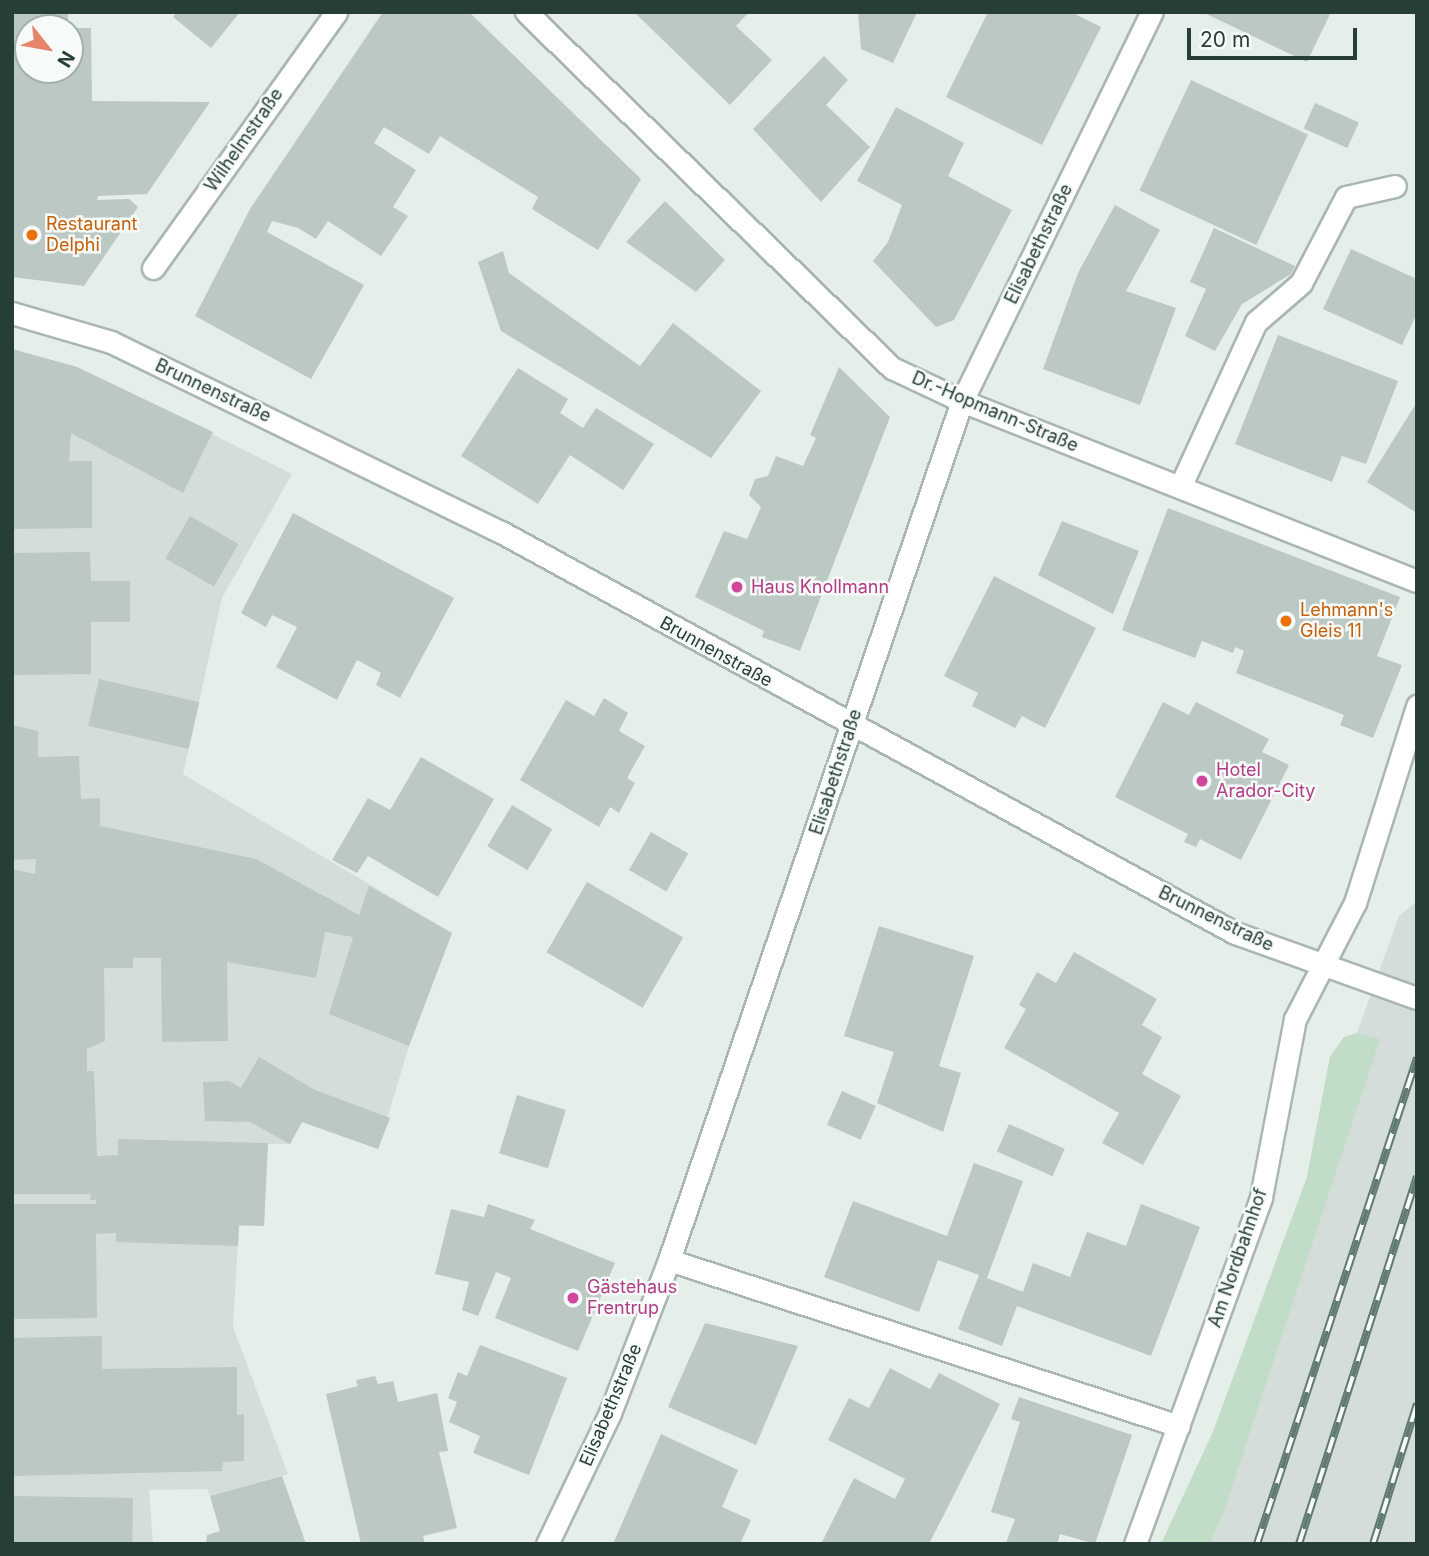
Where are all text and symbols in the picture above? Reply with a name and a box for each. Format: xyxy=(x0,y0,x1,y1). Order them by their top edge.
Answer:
north arrow xyxy=(14,14,84,84)
scale bar xyxy=(1191,14,1361,58)
text: 20 m xyxy=(1200,27,1250,52)
text: N xyxy=(52,47,79,71)
street label: Wilhelmstraße xyxy=(200,84,288,196)
street label: Elisabethstraße xyxy=(1001,180,1077,308)
place label: Restaurant Delphi xyxy=(46,214,137,256)
marker: Restaurant Delphi xyxy=(24,227,40,243)
street label: Brunnenstraße xyxy=(152,355,274,427)
street label: Dr.-Hopmann-Straße xyxy=(909,367,1081,457)
place label: Haus Knollmann xyxy=(751,576,889,598)
marker: Haus Knollmann xyxy=(729,579,745,595)
place label: Lehmann's Gleis 11 xyxy=(1300,600,1393,642)
street label: Brunnenstraße xyxy=(656,612,776,692)
marker: Lehmann's Gleis 11 xyxy=(1278,613,1294,629)
street label: Elisabethstraße xyxy=(805,706,867,838)
place label: Hotel Arador-City xyxy=(1216,760,1315,802)
marker: Hotel Arador-City xyxy=(1194,773,1210,789)
street label: Brunnenstraße xyxy=(1155,882,1277,956)
street label: Am Nordbahnhof xyxy=(1204,1186,1272,1330)
place label: Gästehaus Frentrup xyxy=(587,1277,677,1320)
marker: Gästehaus Frentrup xyxy=(565,1290,581,1306)
street label: Elisabethstraße xyxy=(575,1340,647,1470)

